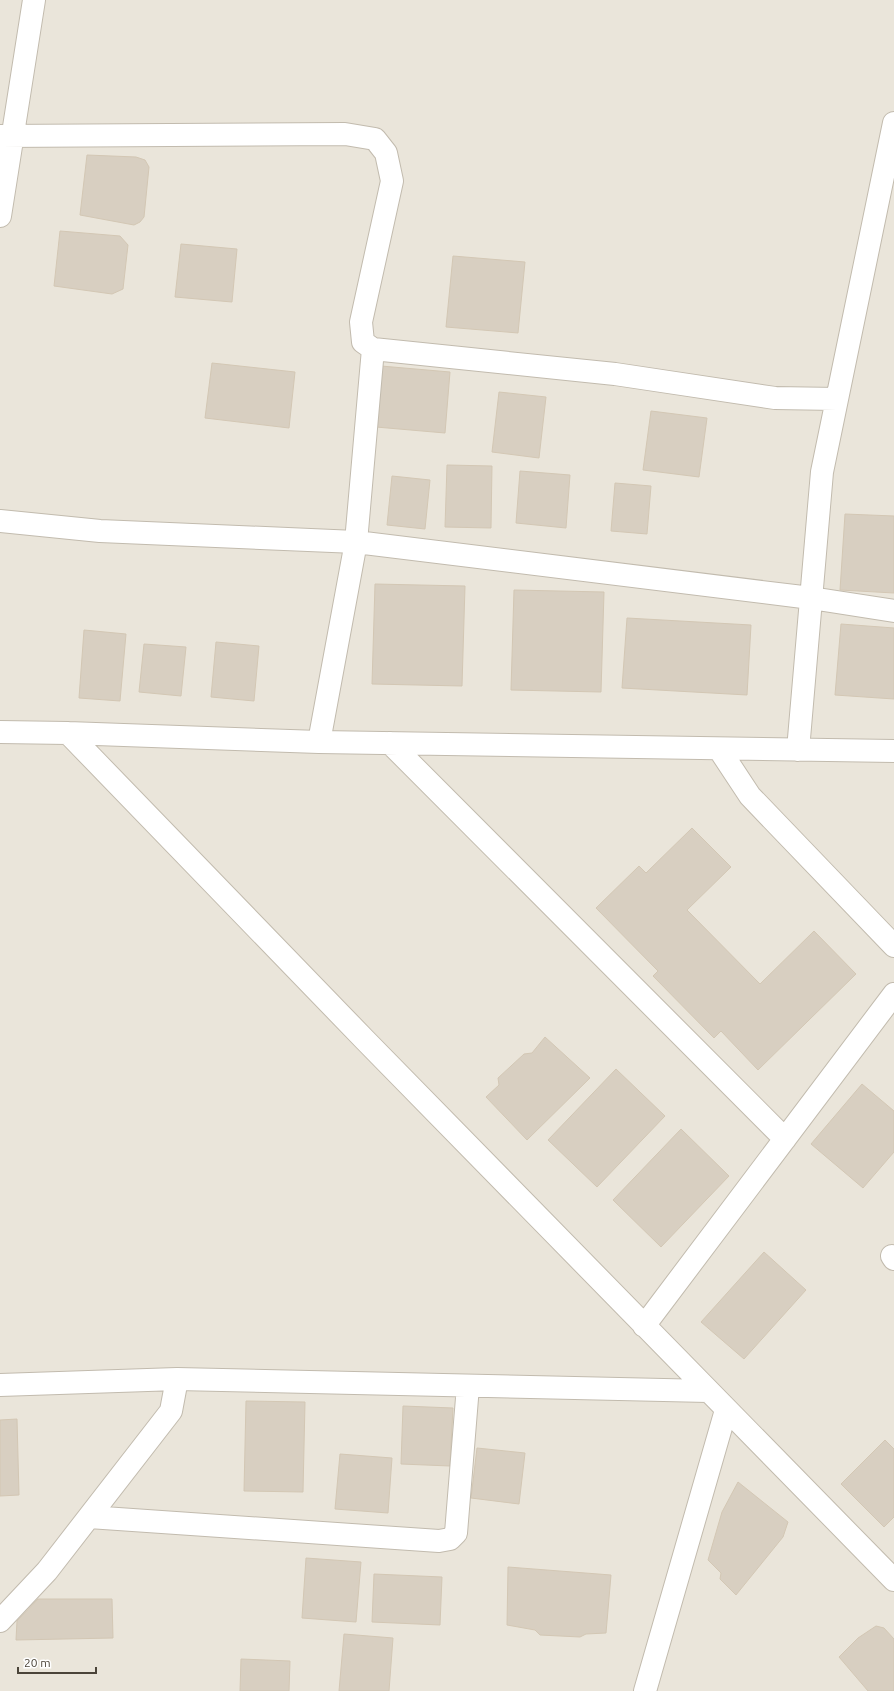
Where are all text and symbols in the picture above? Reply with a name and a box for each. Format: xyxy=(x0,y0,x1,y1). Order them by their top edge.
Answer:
scale bar xyxy=(18,1649,96,1675)
text: 20 m xyxy=(24,1656,51,1669)

